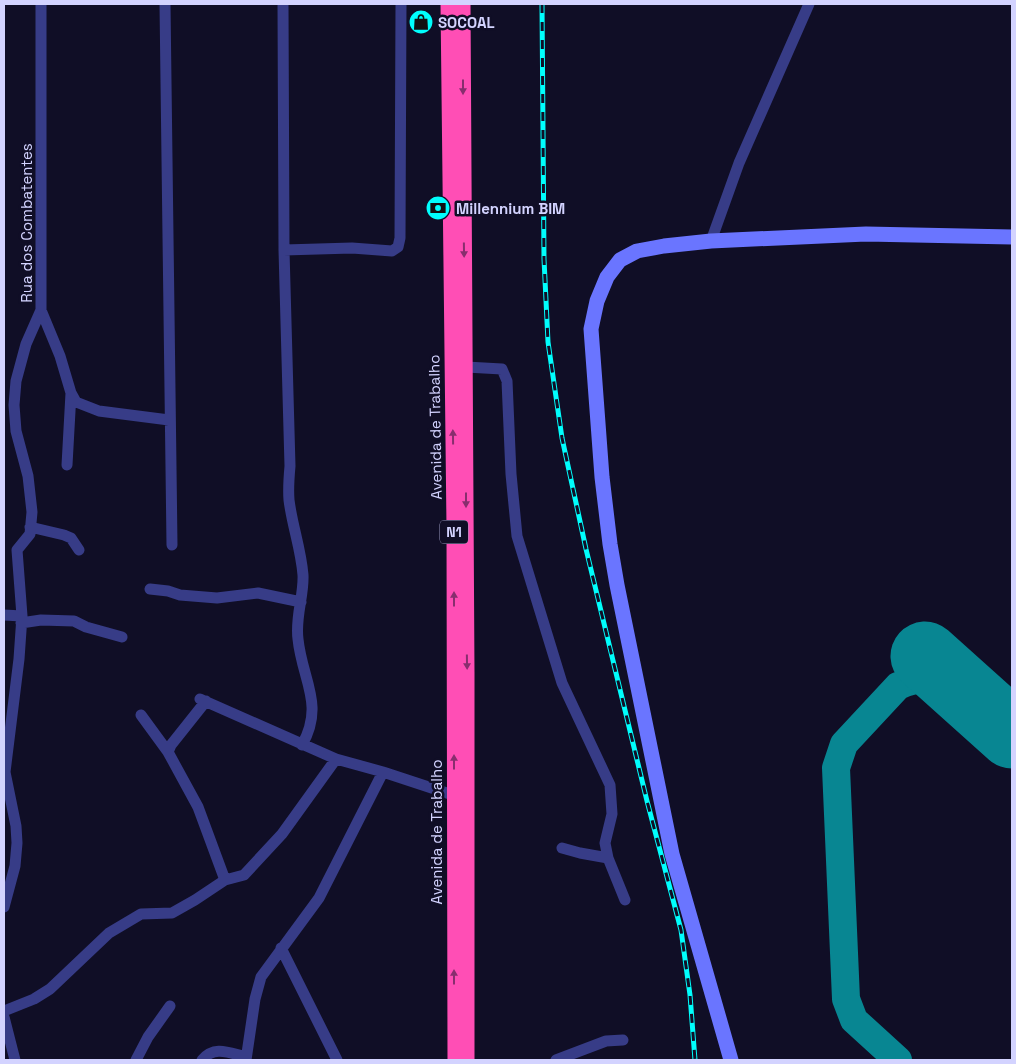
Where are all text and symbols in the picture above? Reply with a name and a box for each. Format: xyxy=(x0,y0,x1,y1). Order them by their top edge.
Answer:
shop icon: SOCOAL xyxy=(408,9,434,35)
place label: SOCOAL xyxy=(438,13,495,32)
one-way arrow xyxy=(459,80,467,96)
street label: Rua dos Combatentes xyxy=(17,143,36,303)
bank icon: Millennium BIM xyxy=(425,195,451,221)
place label: Millennium BIM xyxy=(456,199,565,218)
one-way arrow xyxy=(460,242,468,258)
street label: Avenida de Trabalho xyxy=(424,354,446,500)
one-way arrow xyxy=(449,428,457,444)
one-way arrow xyxy=(462,492,470,508)
road number: N1 xyxy=(440,520,468,544)
one-way arrow xyxy=(450,591,458,607)
one-way arrow xyxy=(463,655,471,671)
one-way arrow xyxy=(450,753,458,769)
street label: Avenida de Trabalho xyxy=(427,760,446,905)
one-way arrow xyxy=(450,968,458,984)

